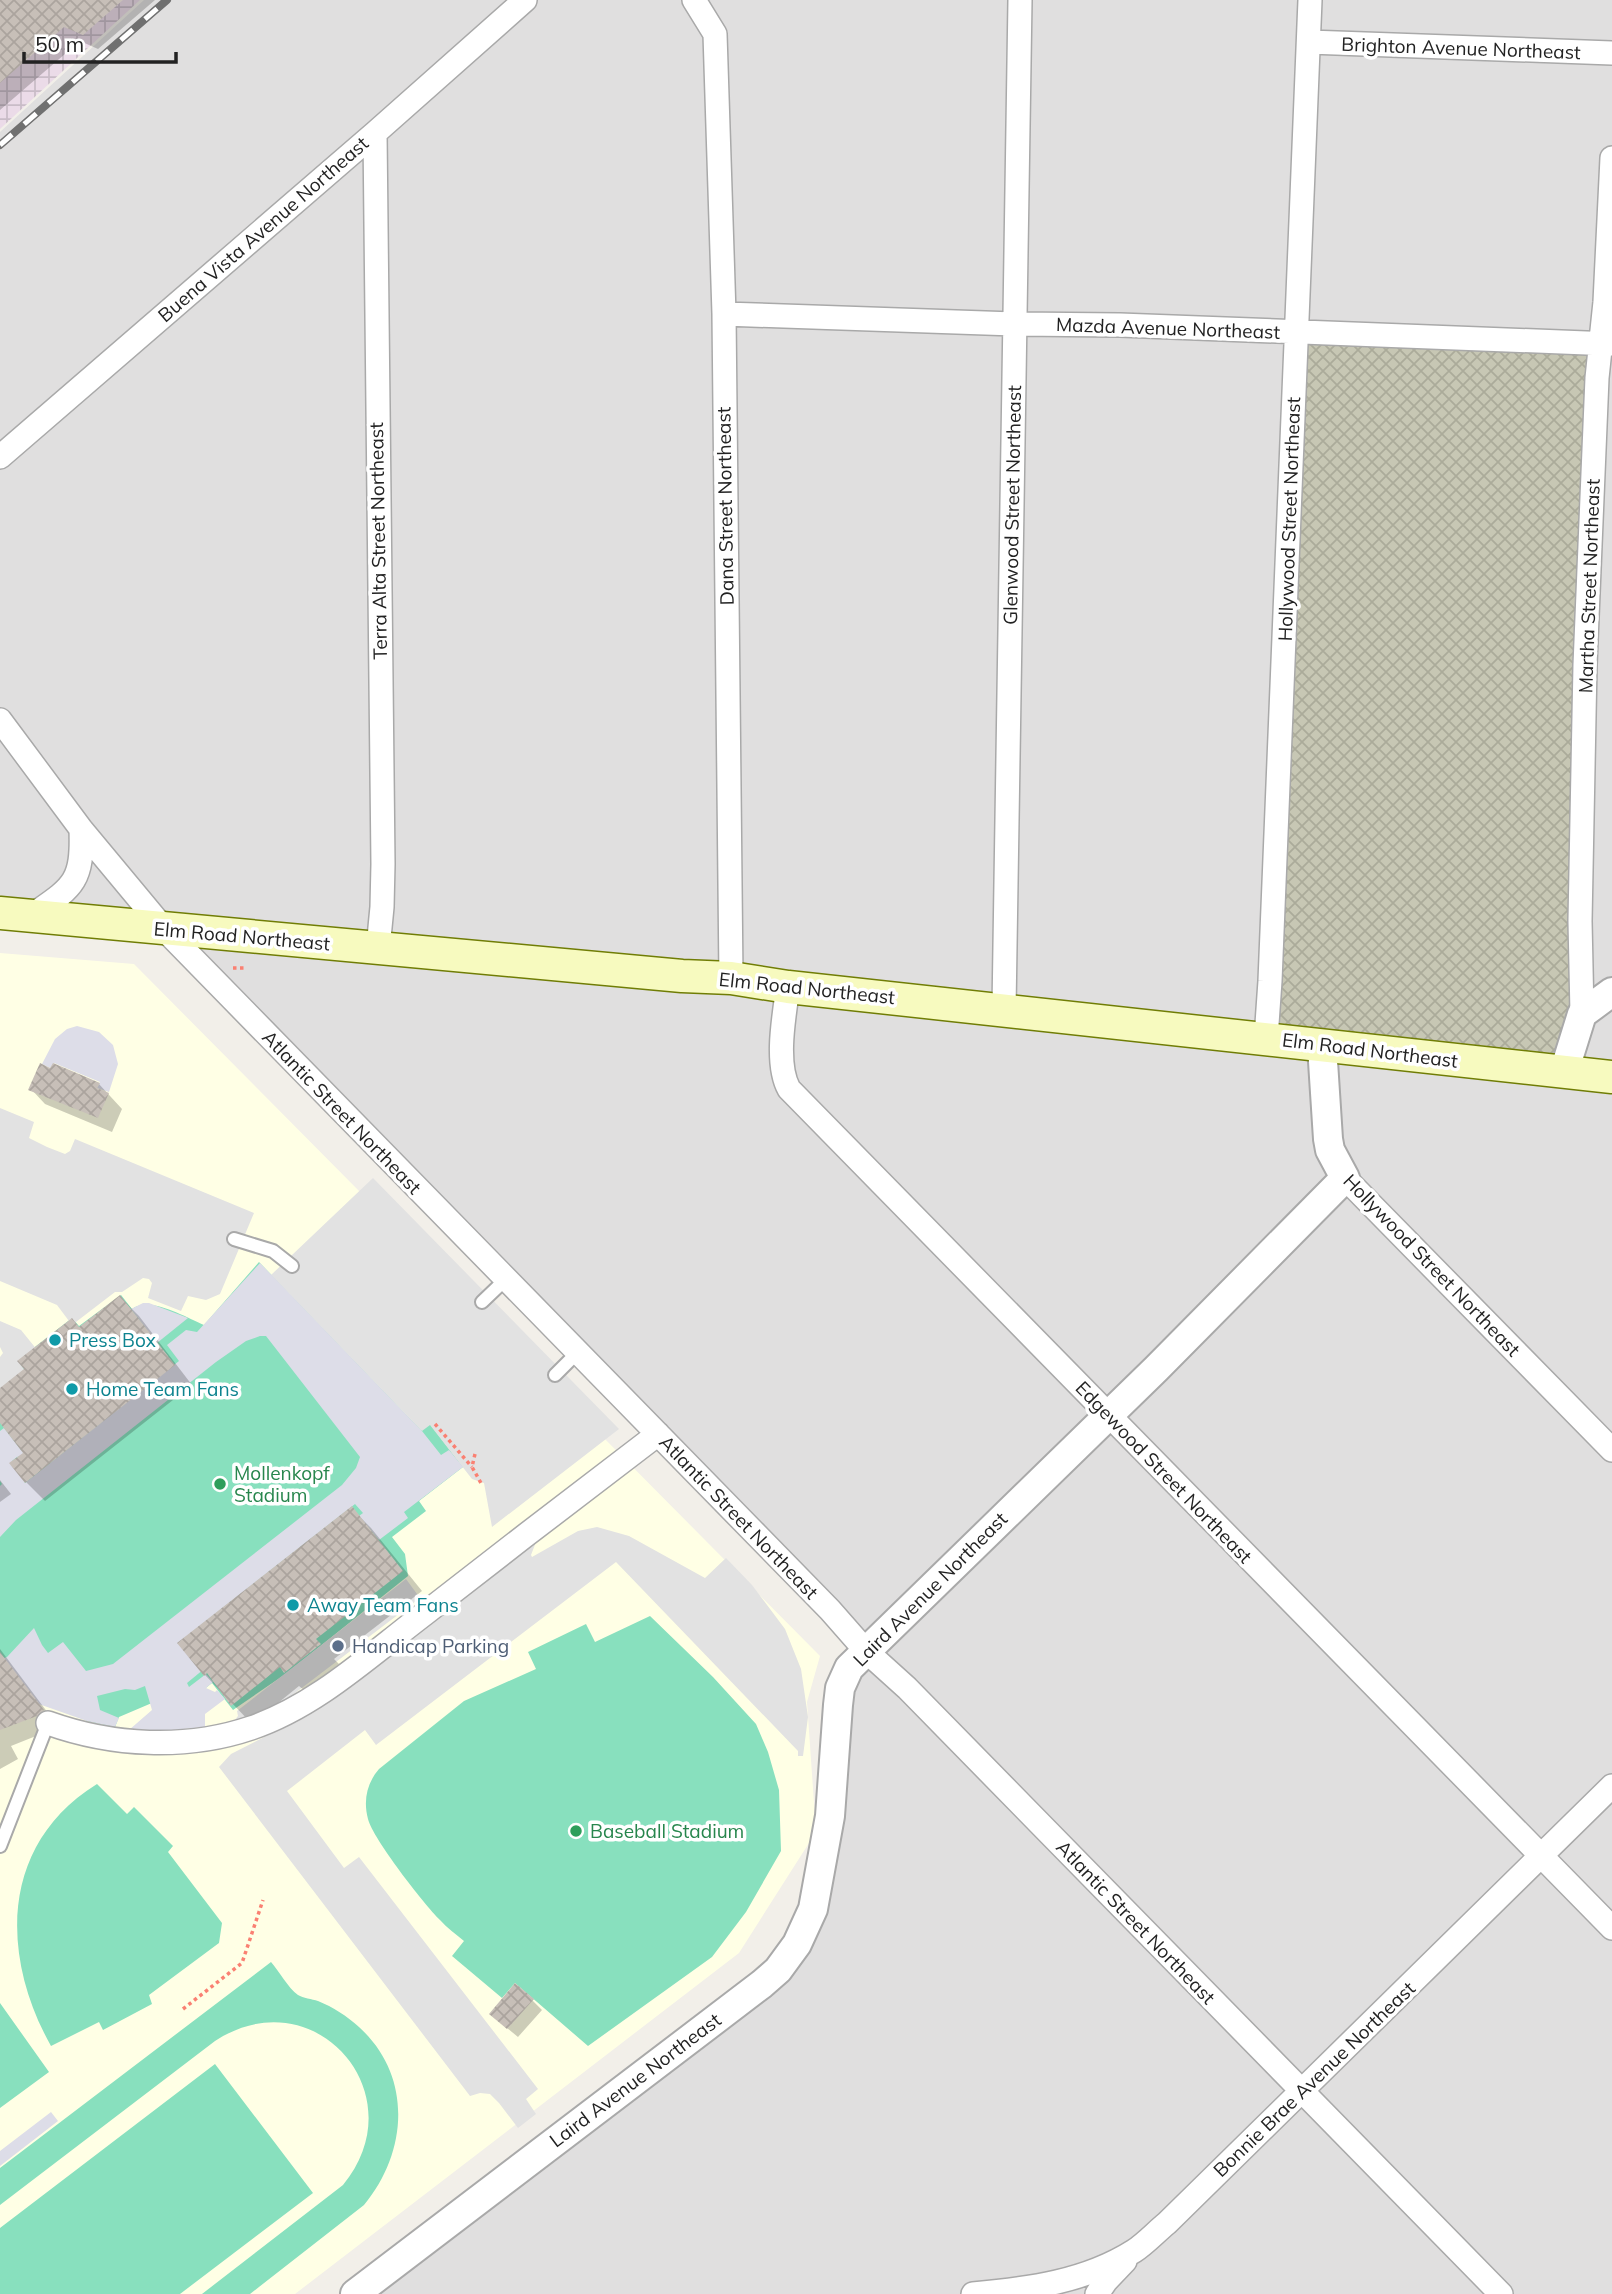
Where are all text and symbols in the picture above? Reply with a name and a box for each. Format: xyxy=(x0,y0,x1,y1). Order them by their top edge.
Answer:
scale bar xyxy=(24,21,177,65)
text: 50 m xyxy=(35,31,84,57)
street label: Brighton Avenue Northeast xyxy=(1341,32,1581,64)
street label: Buena Vista Avenue Northeast xyxy=(153,131,373,327)
street label: Mazda Avenue Northeast xyxy=(1056,312,1281,344)
street label: Glenwood Street Northeast xyxy=(998,385,1026,625)
street label: Hollywood Street Northeast xyxy=(1273,396,1305,642)
street label: Dana Street Northeast xyxy=(711,406,739,605)
street label: Terra Alta Street Northeast xyxy=(364,422,392,660)
street label: Martha Street Northeast xyxy=(1573,478,1605,694)
street label: Elm Road Northeast xyxy=(153,916,331,956)
street label: Elm Road Northeast xyxy=(718,967,897,1009)
street label: Atlantic Street Northeast xyxy=(258,1025,427,1199)
street label: Elm Road Northeast xyxy=(1281,1027,1460,1073)
street label: Hollywood Street Northeast xyxy=(1338,1169,1526,1362)
place label: Press Box xyxy=(69,1328,156,1352)
marker: Press Box xyxy=(47,1332,63,1348)
street label: Edgewood Street Northeast xyxy=(1071,1376,1258,1568)
place label: Home Team Fans xyxy=(86,1377,239,1401)
marker: Home Team Fans xyxy=(64,1381,80,1397)
street label: Atlantic Street Northeast xyxy=(655,1430,824,1604)
place label: Mollenkopf Stadium xyxy=(234,1461,330,1507)
marker: Mollenkopf Stadium xyxy=(212,1476,228,1492)
street label: Laird Avenue Northeast xyxy=(848,1507,1012,1671)
place label: Away Team Fans xyxy=(307,1593,459,1617)
marker: Away Team Fans xyxy=(285,1597,301,1613)
place label: Handicap Parking xyxy=(352,1634,509,1658)
marker: Handicap Parking xyxy=(330,1638,346,1654)
place label: Baseball Stadium xyxy=(590,1819,744,1843)
marker: Baseball Stadium xyxy=(568,1823,584,1839)
street label: Atlantic Street Northeast xyxy=(1052,1835,1221,2009)
street label: Bonnie Brae Avenue Northeast xyxy=(1208,1976,1420,2182)
street label: Laird Avenue Northeast xyxy=(545,2007,726,2152)

